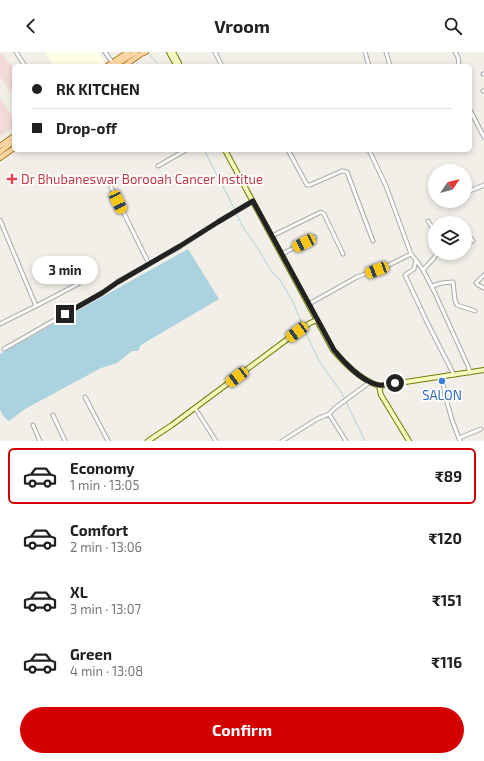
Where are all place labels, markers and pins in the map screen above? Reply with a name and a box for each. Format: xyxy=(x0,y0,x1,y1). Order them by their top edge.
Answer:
place label: Dr Bhubaneswar Borooah Cancer Institue xyxy=(21,171,263,187)
marker: Dr Bhubaneswar Borooah Cancer Institue xyxy=(6,173,18,185)
marker: SALON xyxy=(437,376,447,386)
place label: SALON xyxy=(422,387,462,403)

